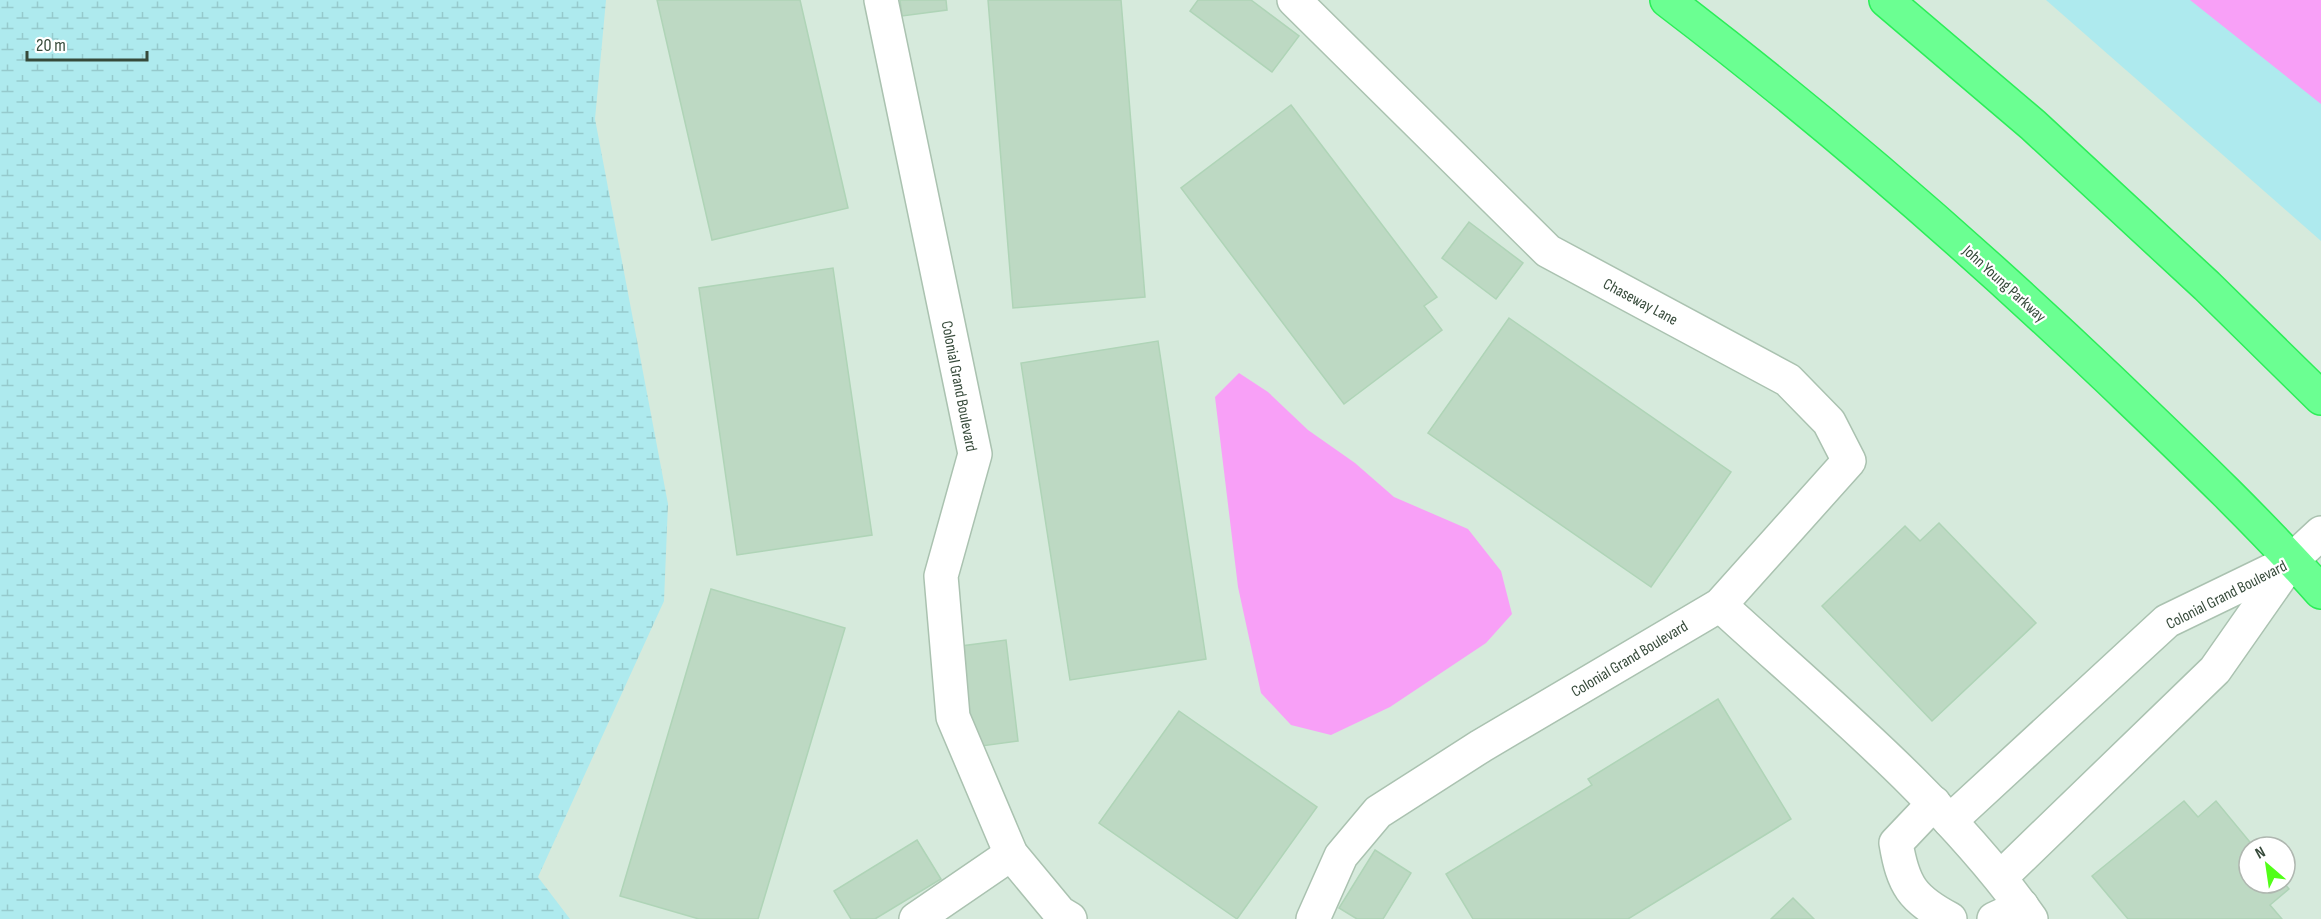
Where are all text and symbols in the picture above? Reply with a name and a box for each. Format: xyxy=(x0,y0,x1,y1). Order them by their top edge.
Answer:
scale bar xyxy=(27,24,147,62)
text: 20 m xyxy=(36,35,66,56)
street label: John Young Parkway xyxy=(1958,241,2050,326)
street label: Chaseway Lane xyxy=(1600,275,1681,330)
street label: Colonial Grand Boulevard xyxy=(937,319,981,453)
street label: Colonial Grand Boulevard xyxy=(2163,557,2290,634)
street label: Colonial Grand Boulevard xyxy=(1568,617,1692,702)
north arrow xyxy=(2237,835,2297,895)
text: N xyxy=(2252,843,2269,864)

